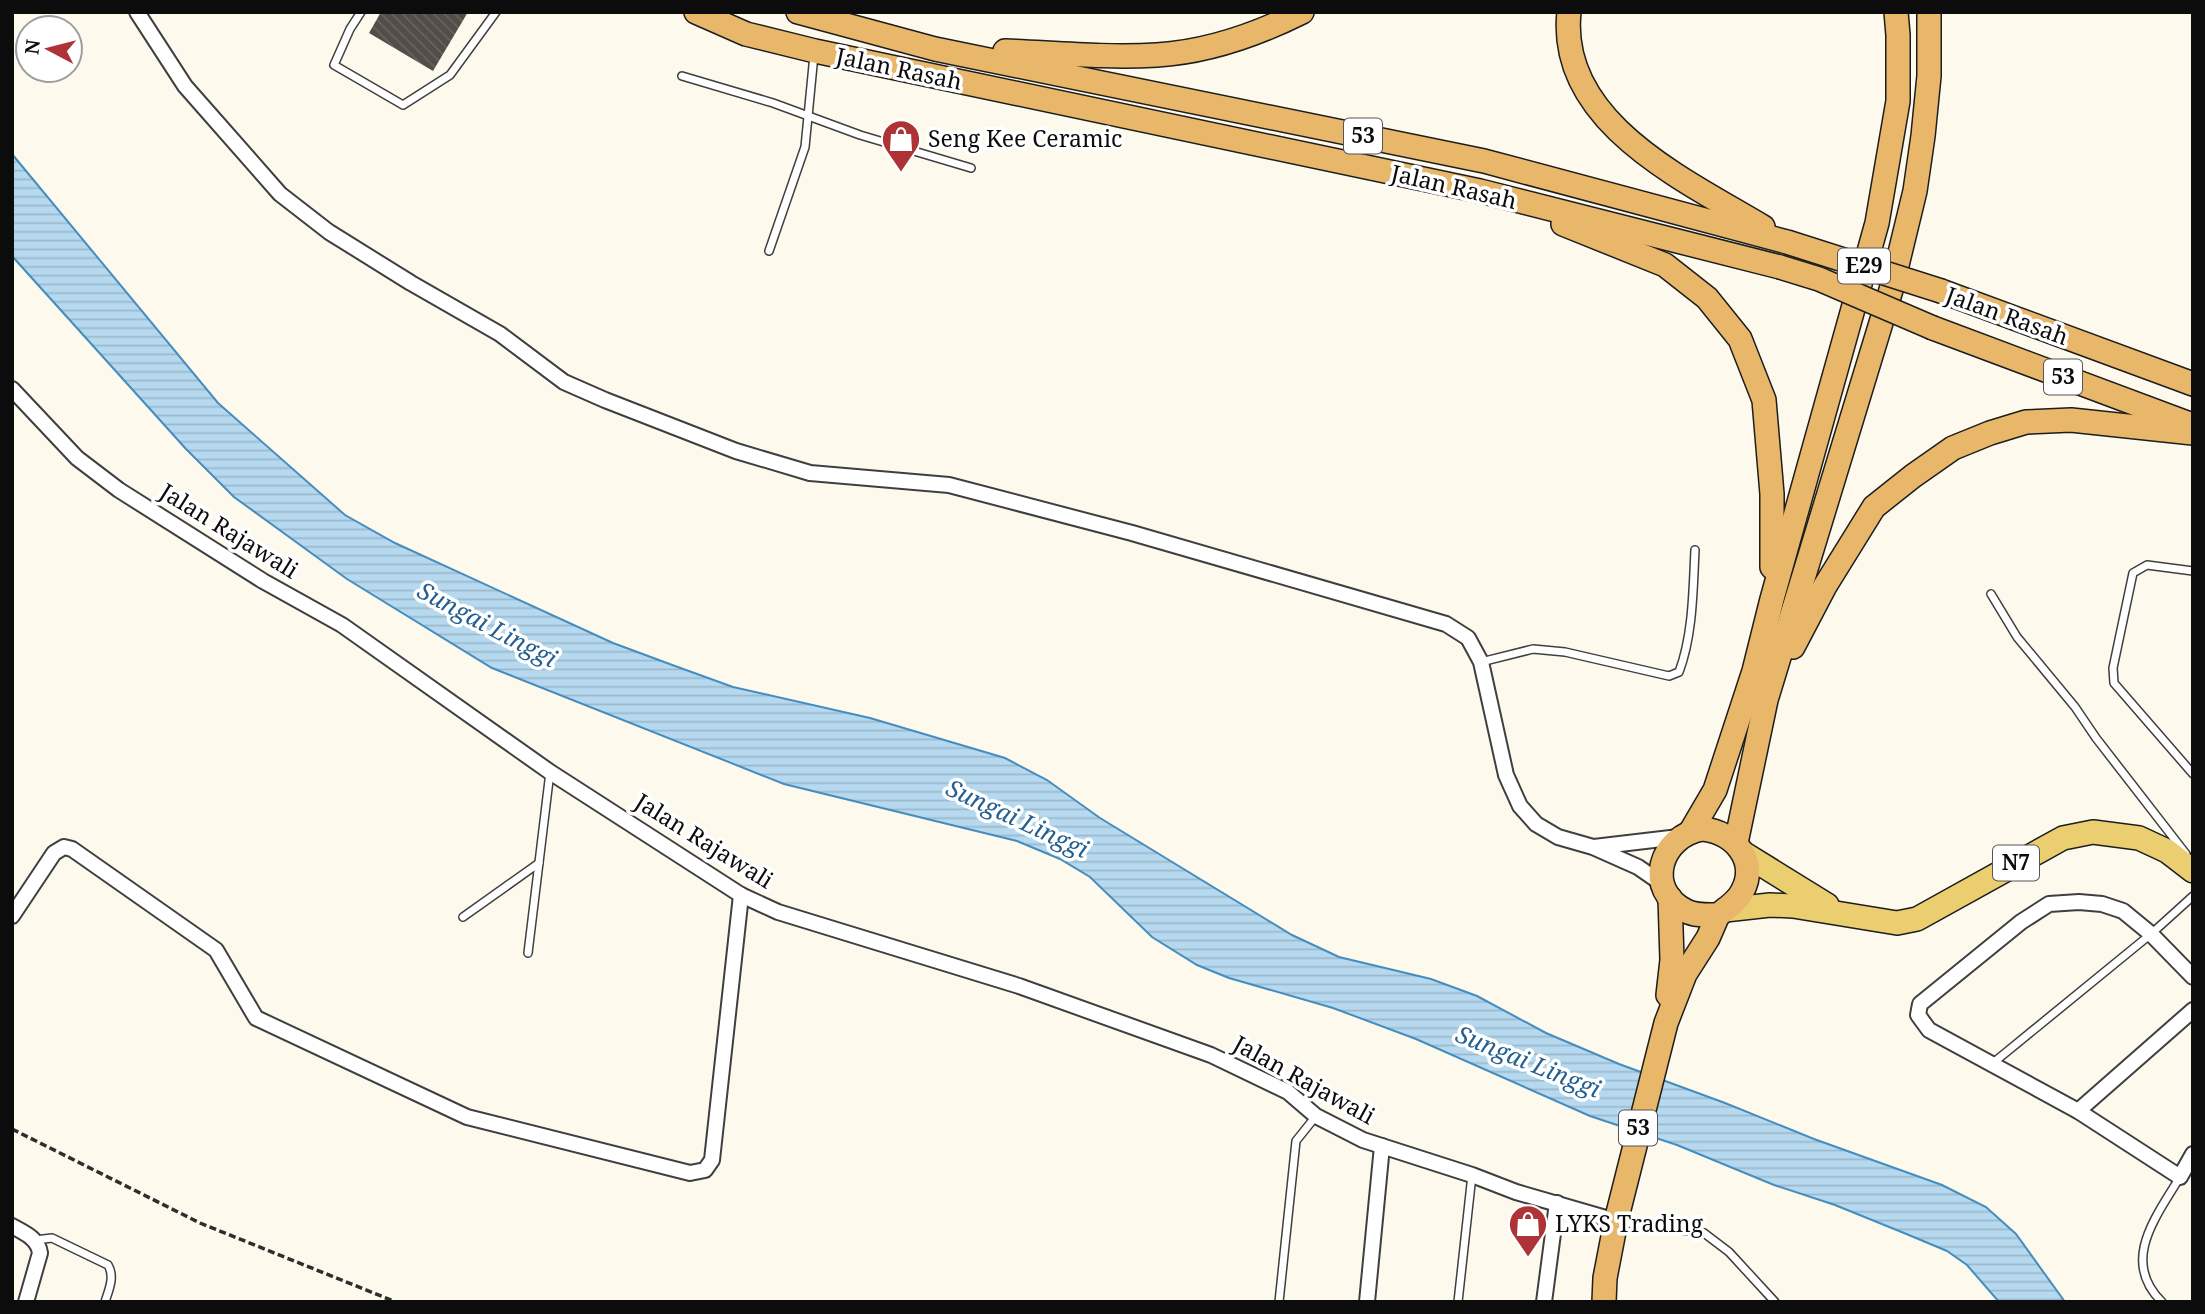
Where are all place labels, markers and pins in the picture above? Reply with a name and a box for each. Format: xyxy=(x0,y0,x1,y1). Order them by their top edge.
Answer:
shop icon: Seng Kee Ceramic xyxy=(880,118,922,173)
place label: Seng Kee Ceramic xyxy=(928,122,1122,154)
shop icon: LYKS Trading xyxy=(1507,1203,1549,1258)
place label: LYKS Trading xyxy=(1555,1207,1704,1239)

